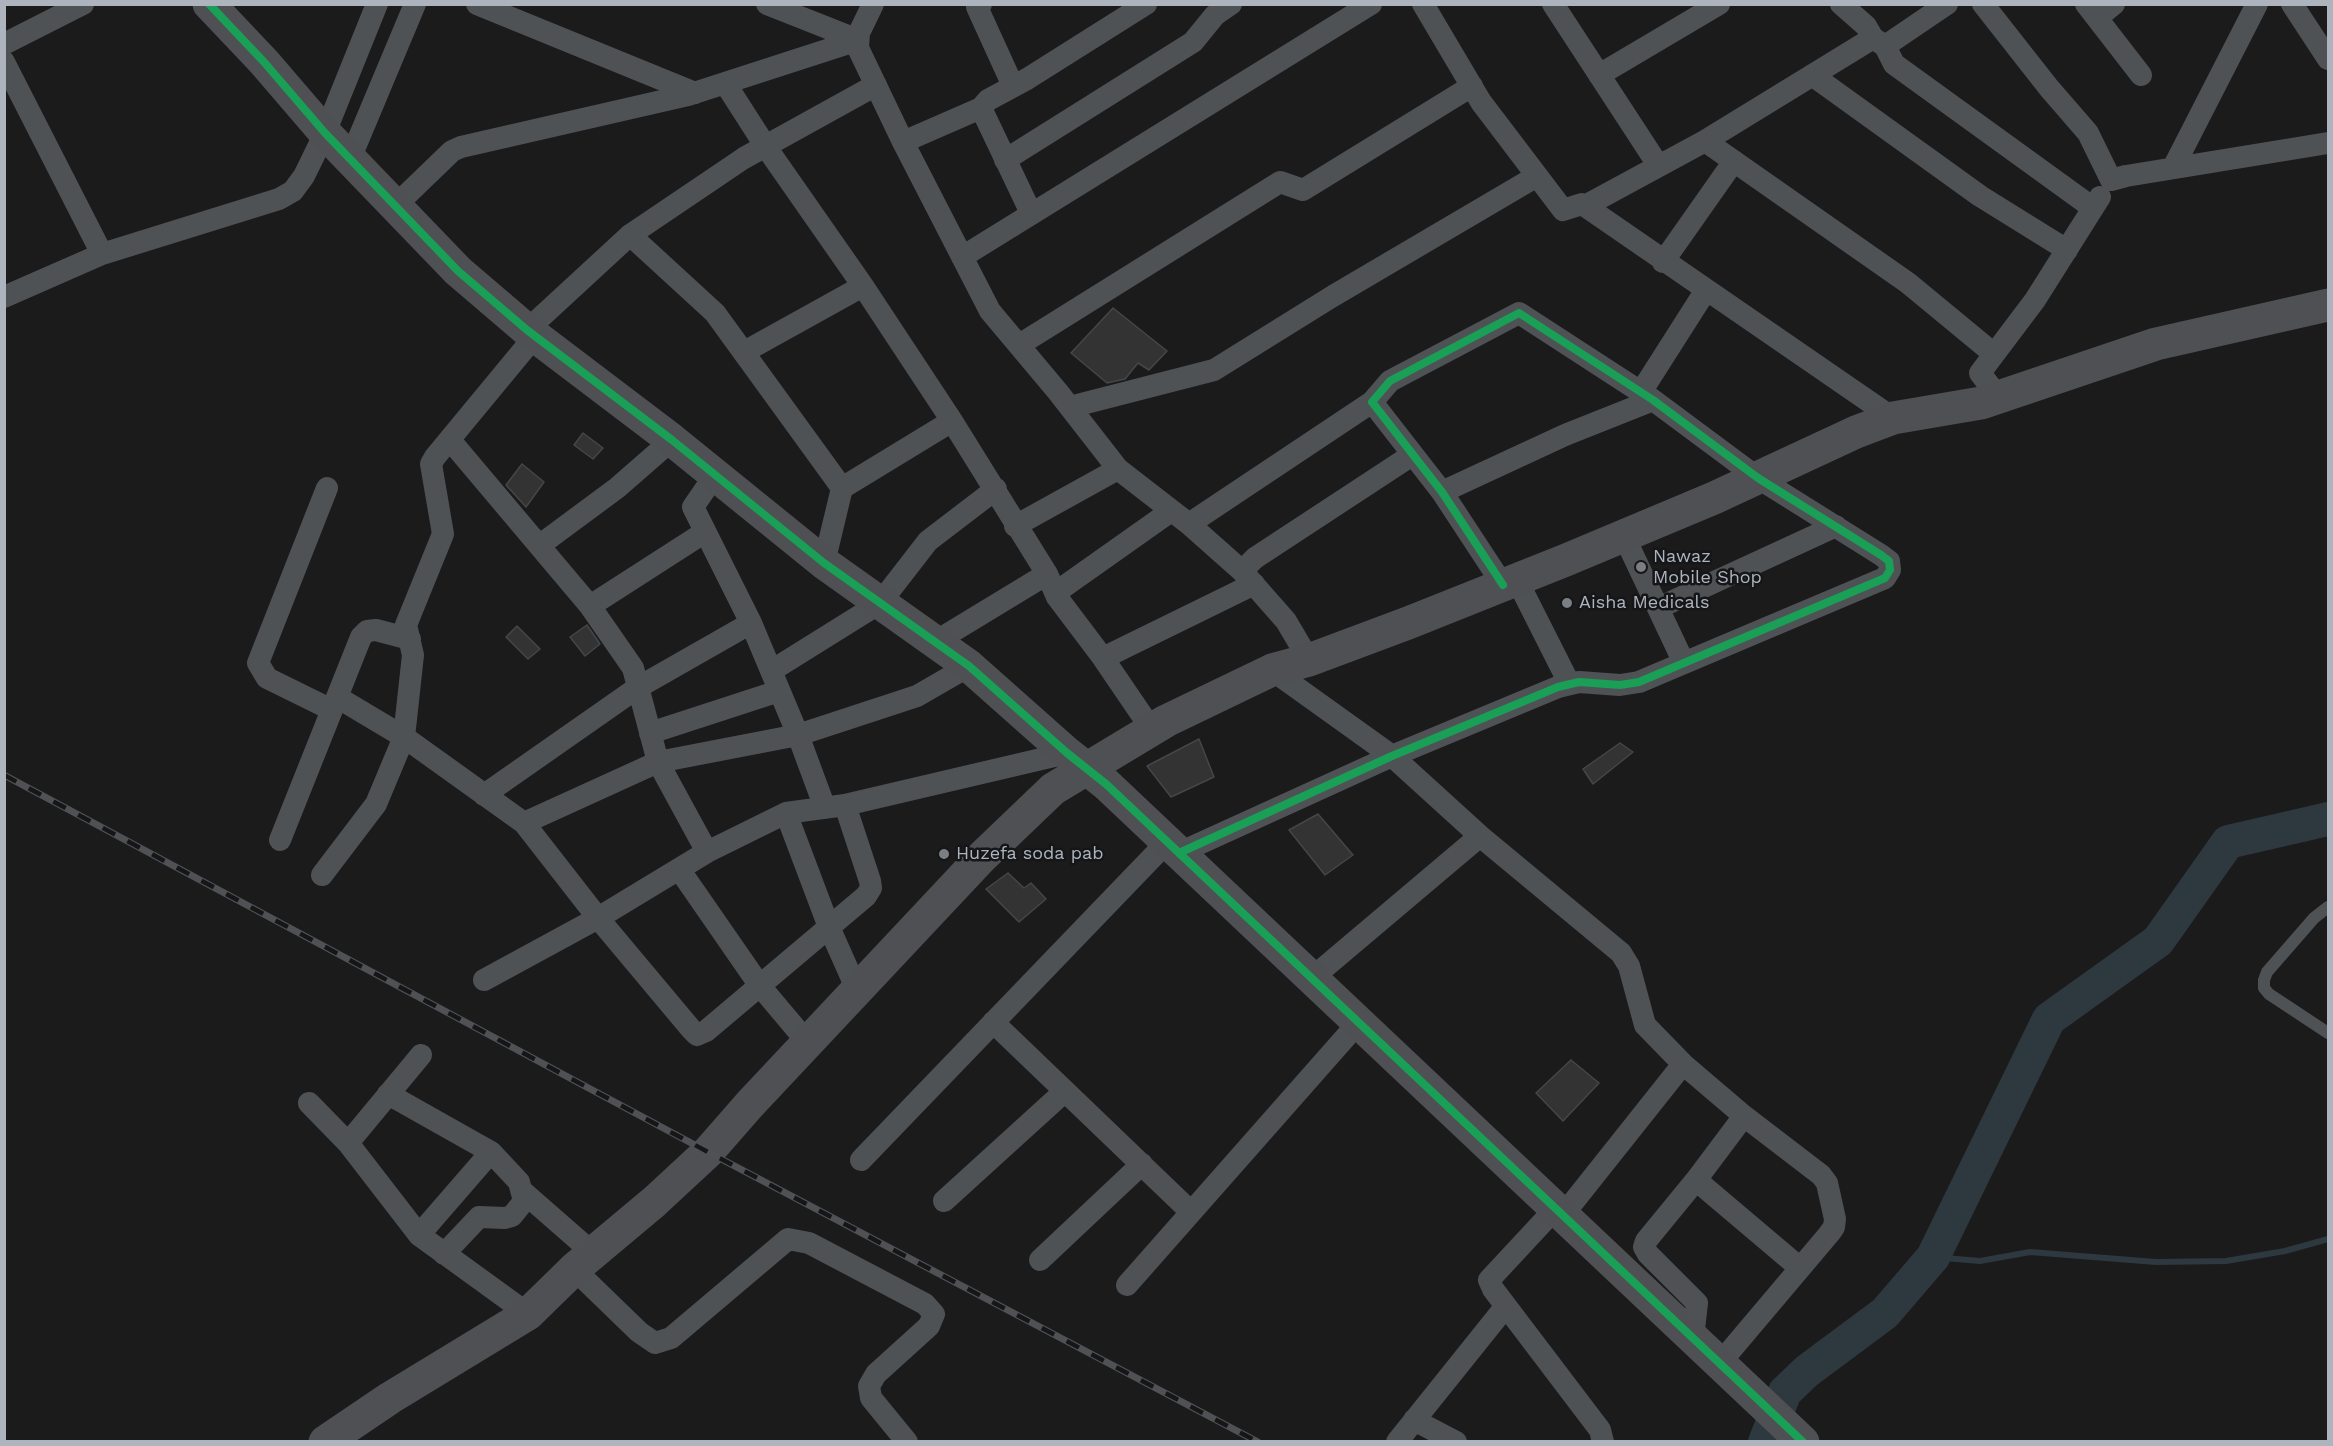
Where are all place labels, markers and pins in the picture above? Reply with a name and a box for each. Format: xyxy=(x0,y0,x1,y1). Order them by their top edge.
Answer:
place label: Nawaz Mobile Shop xyxy=(1653,546,1762,588)
marker: Nawaz Mobile Shop xyxy=(1634,560,1648,574)
place label: Aisha Medicals xyxy=(1579,592,1710,614)
marker: Aisha Medicals xyxy=(1560,596,1574,610)
place label: Huzefa soda pab xyxy=(956,843,1103,865)
marker: Huzefa soda pab xyxy=(937,847,951,861)

